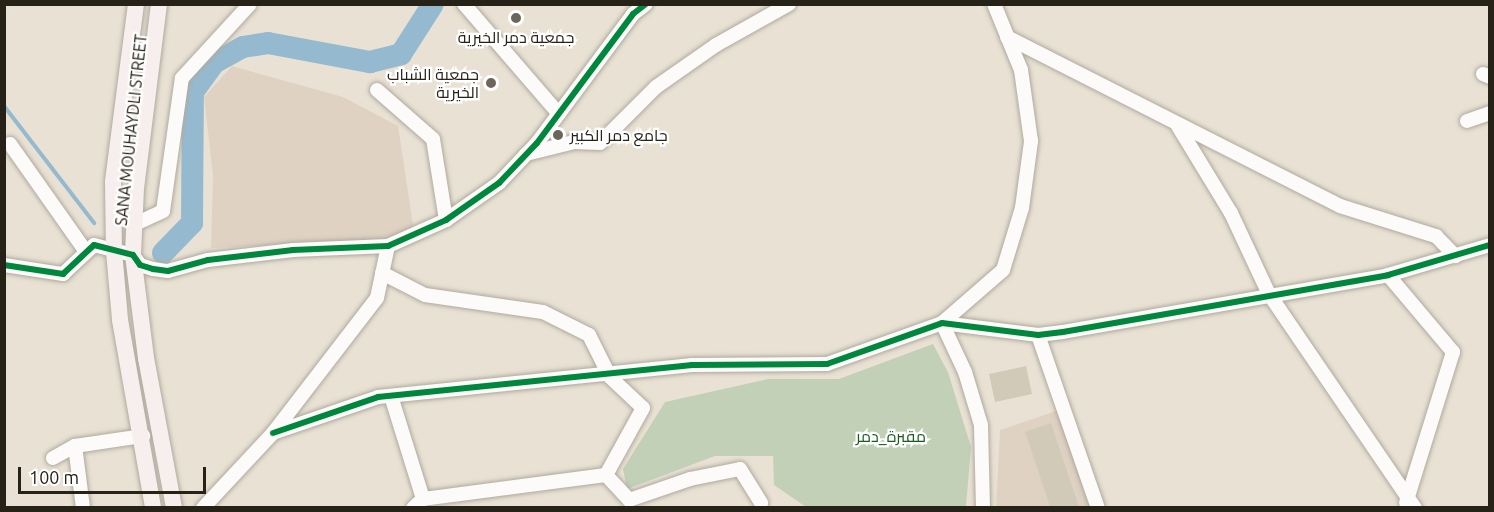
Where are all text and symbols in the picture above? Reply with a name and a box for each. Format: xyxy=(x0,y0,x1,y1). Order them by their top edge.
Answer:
marker: جمعية دمر الخيرية xyxy=(509,11,523,25)
place label: جمعية دمر الخيرية xyxy=(458,27,574,47)
street label: SANA MOUHAYDLI STREET xyxy=(111,33,151,227)
place label: جمعية الشباب الخيرية xyxy=(387,64,479,102)
marker: جمعية الشباب الخيرية xyxy=(484,76,498,90)
place label: جامع دمر الكبير xyxy=(570,125,668,145)
marker: جامع دمر الكبير xyxy=(551,128,565,142)
park label: مقبرة_دمر xyxy=(856,426,926,446)
scale bar xyxy=(21,455,208,493)
text: 100 m xyxy=(29,467,79,487)

